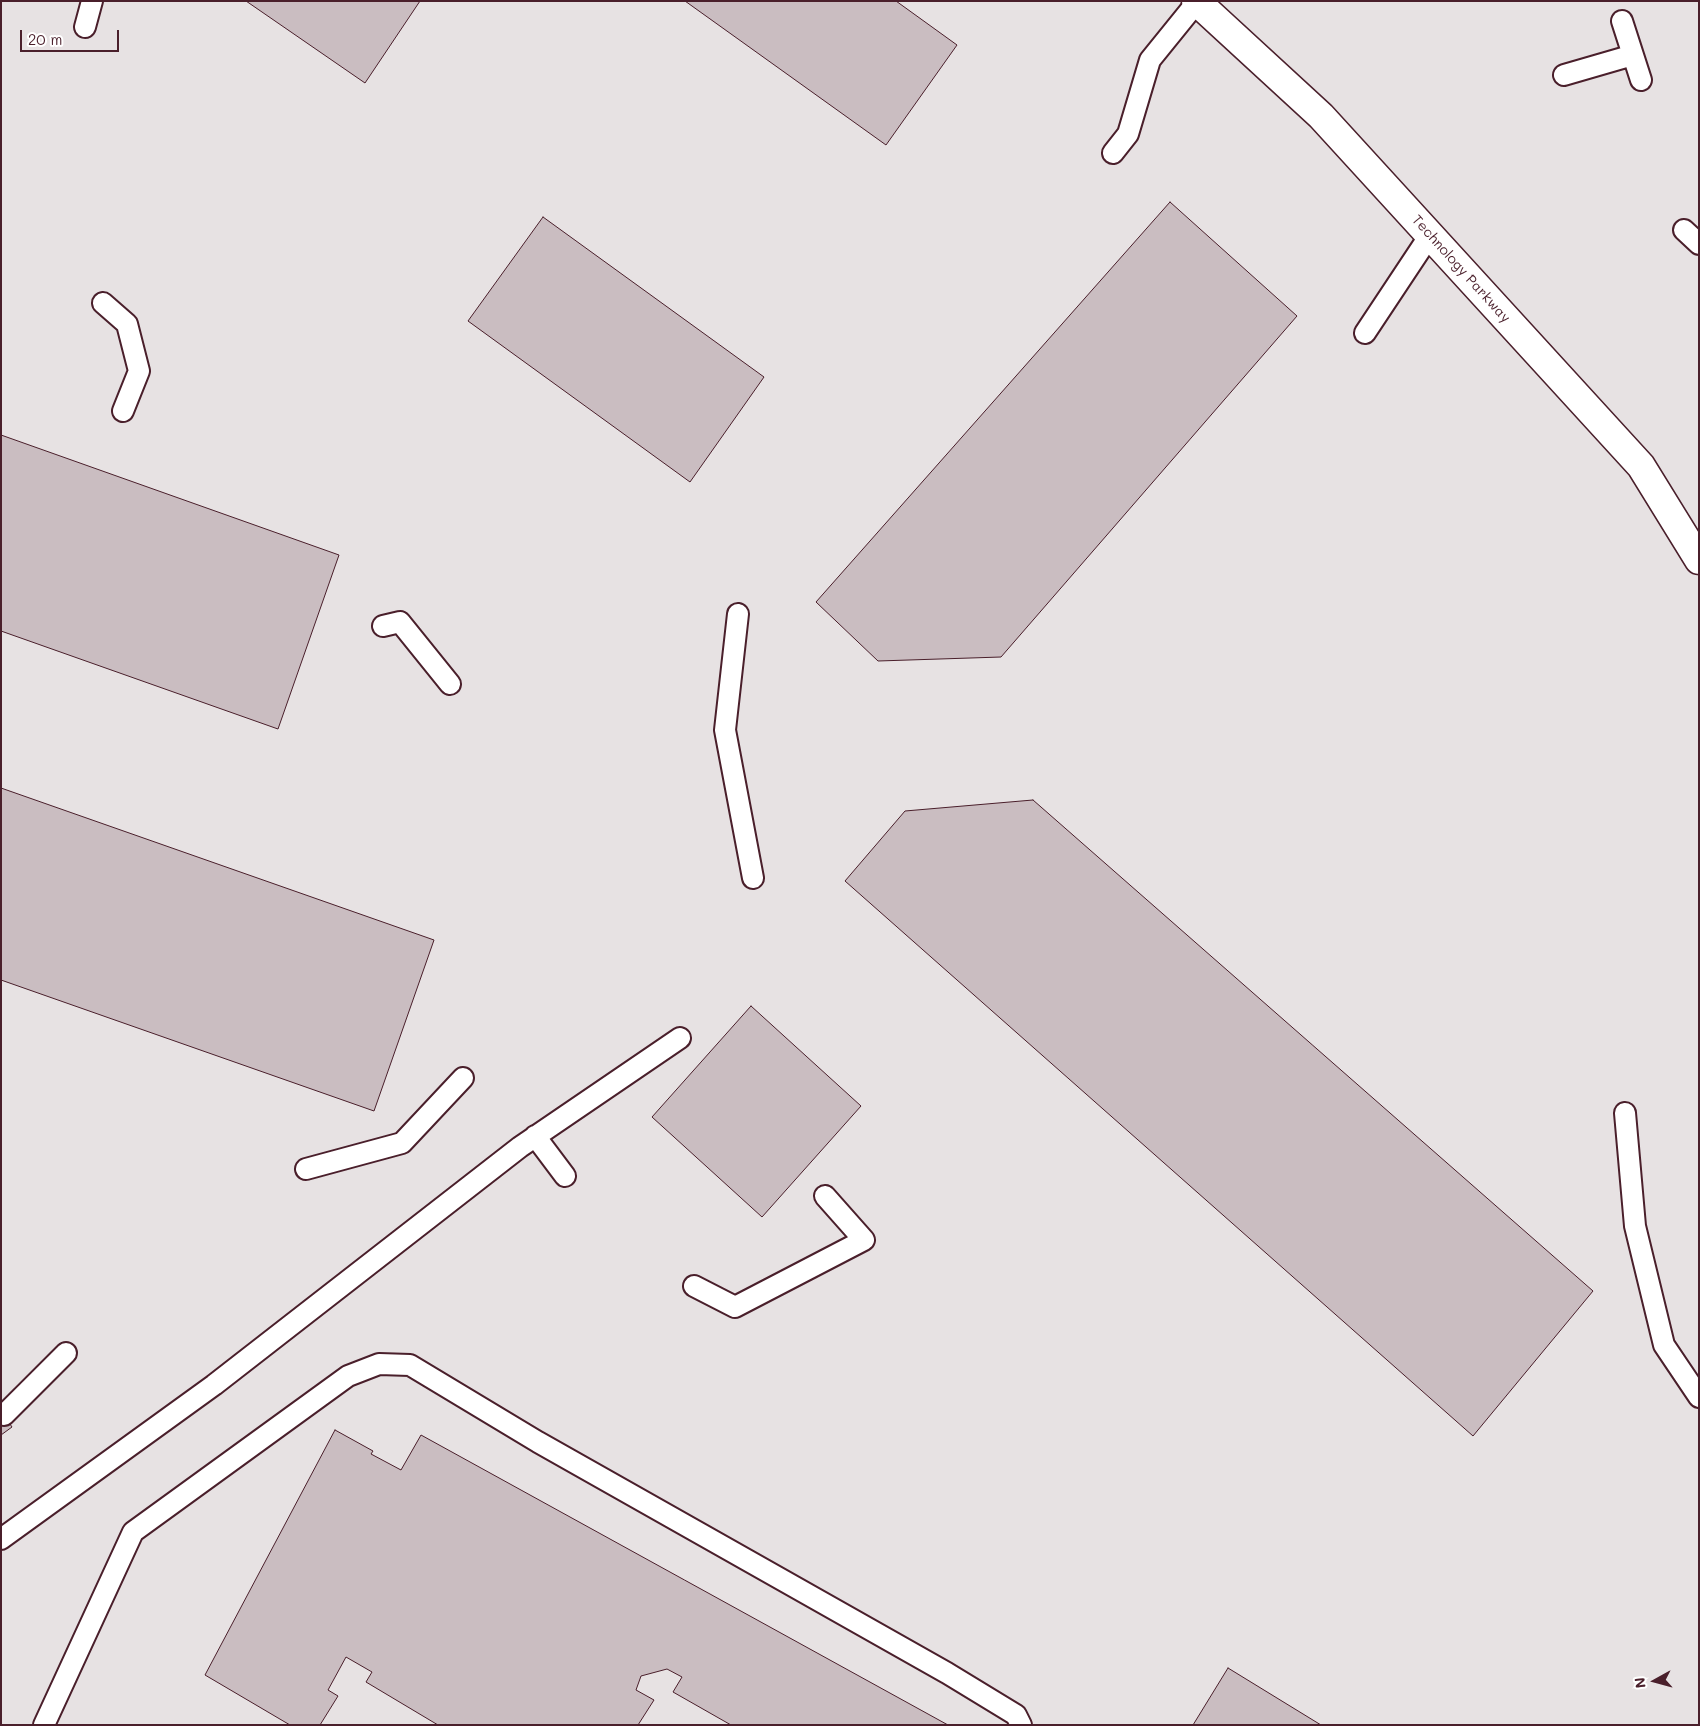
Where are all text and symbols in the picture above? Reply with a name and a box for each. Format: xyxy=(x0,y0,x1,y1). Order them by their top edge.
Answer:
scale bar xyxy=(22,20,121,52)
text: 20 m xyxy=(28,29,62,49)
street label: Technology Parkway xyxy=(1408,212,1514,326)
north arrow xyxy=(1630,1656,1680,1706)
text: N xyxy=(1630,1676,1650,1689)

